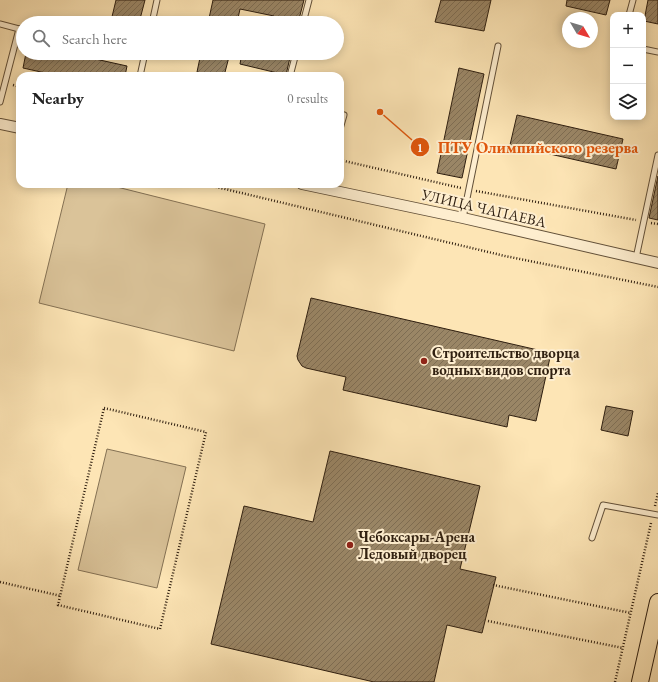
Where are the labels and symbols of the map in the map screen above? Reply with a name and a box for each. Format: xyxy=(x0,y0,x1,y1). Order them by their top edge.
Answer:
north arrow xyxy=(562,12,598,48)
callout: ПТУ Олимпийского резерва xyxy=(410,133,646,161)
text: ПТУ Олимпийского резерва xyxy=(438,137,639,158)
text: 1 xyxy=(417,140,423,156)
street label: УЛИЦА ЧАПАЕВА xyxy=(419,184,549,232)
place label: Строительство дворца водных видов спорта xyxy=(432,343,580,379)
marker: Строительство дворца водных видов спорта xyxy=(419,356,429,366)
place label: Чебоксары-Арена Ледовый дворец xyxy=(358,527,476,563)
marker: Чебоксары-Арена Ледовый дворец xyxy=(345,540,355,550)

